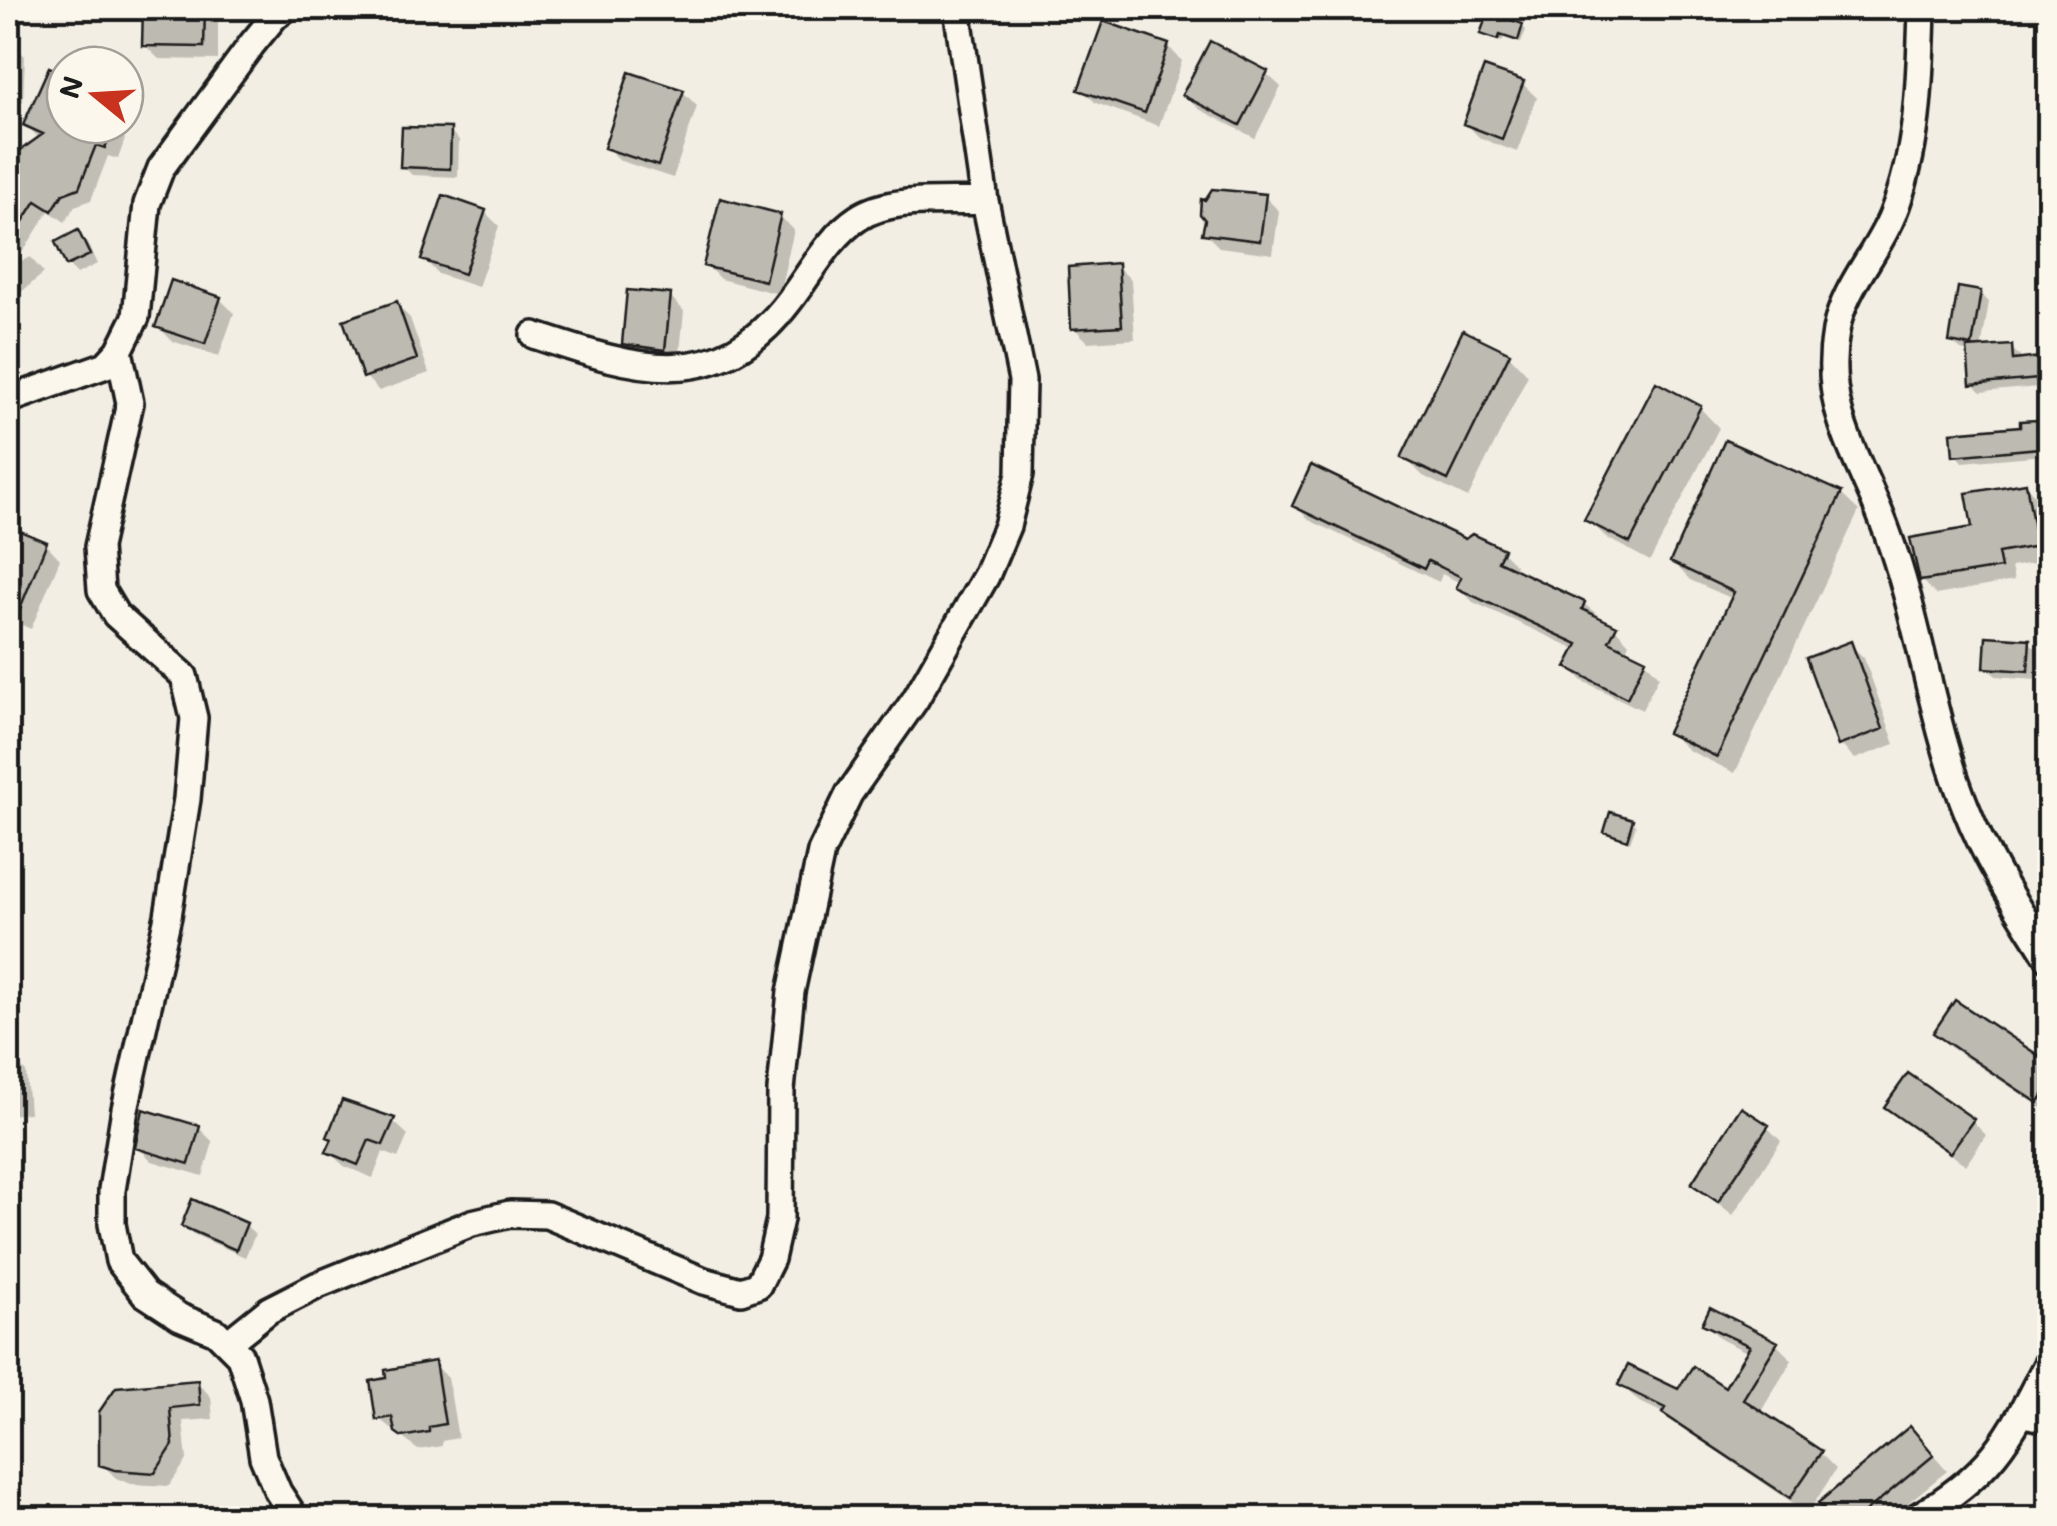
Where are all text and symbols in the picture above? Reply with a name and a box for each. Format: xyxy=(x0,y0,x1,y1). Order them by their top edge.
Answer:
north arrow xyxy=(45,45,145,145)
text: N xyxy=(50,71,91,103)

